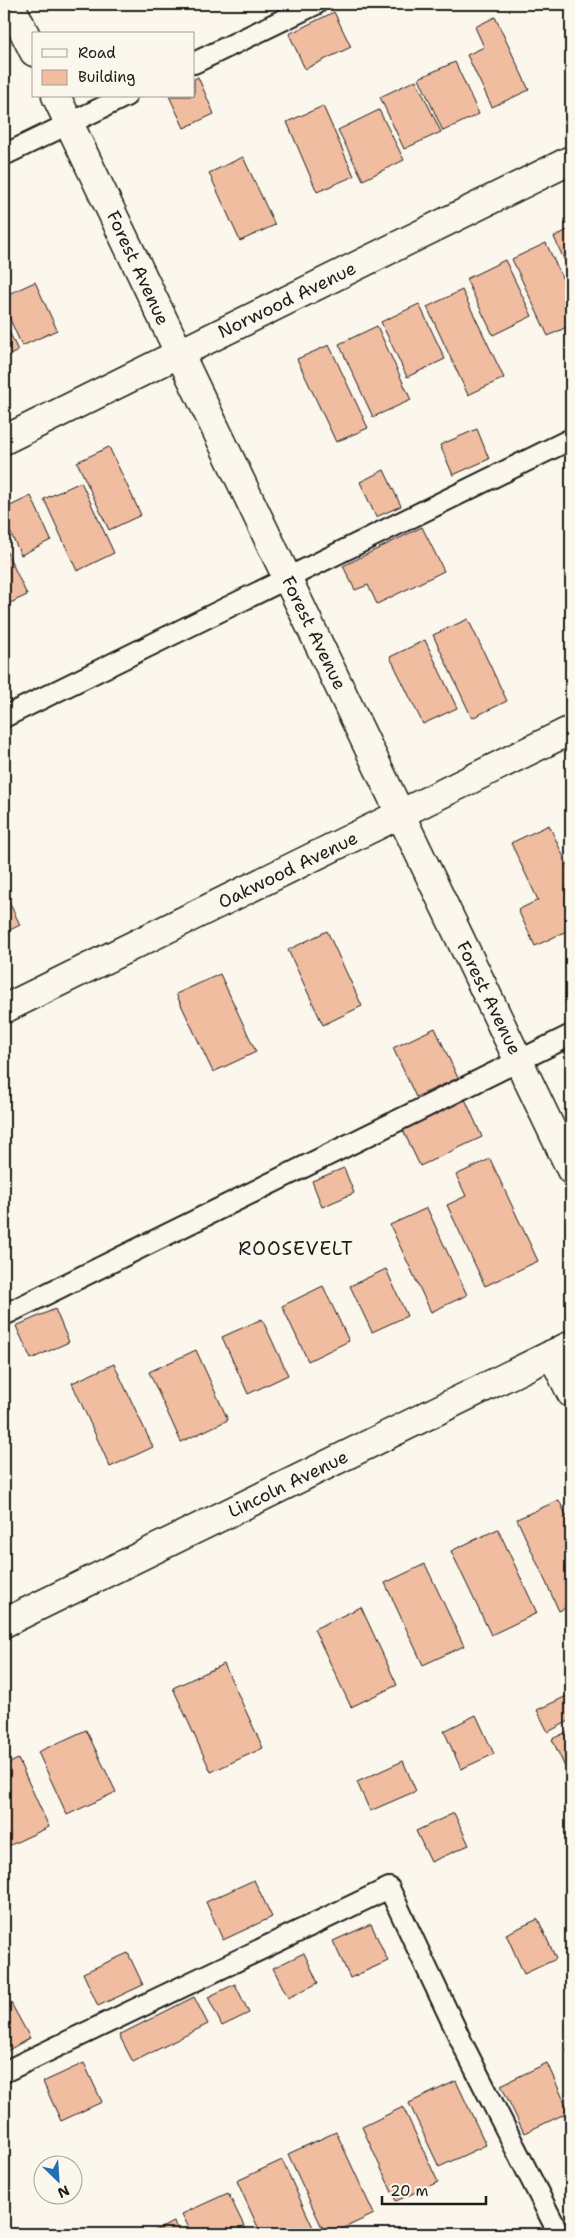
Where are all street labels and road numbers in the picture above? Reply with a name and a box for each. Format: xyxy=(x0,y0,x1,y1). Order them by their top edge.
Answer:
street label: Forest Avenue xyxy=(101,207,175,329)
street label: Norwood Avenue xyxy=(214,256,360,344)
street label: Forest Avenue xyxy=(276,572,352,694)
street label: Oakwood Avenue xyxy=(214,826,362,914)
street label: Forest Avenue xyxy=(451,937,527,1059)
street label: Lincoln Avenue xyxy=(224,1445,352,1523)

